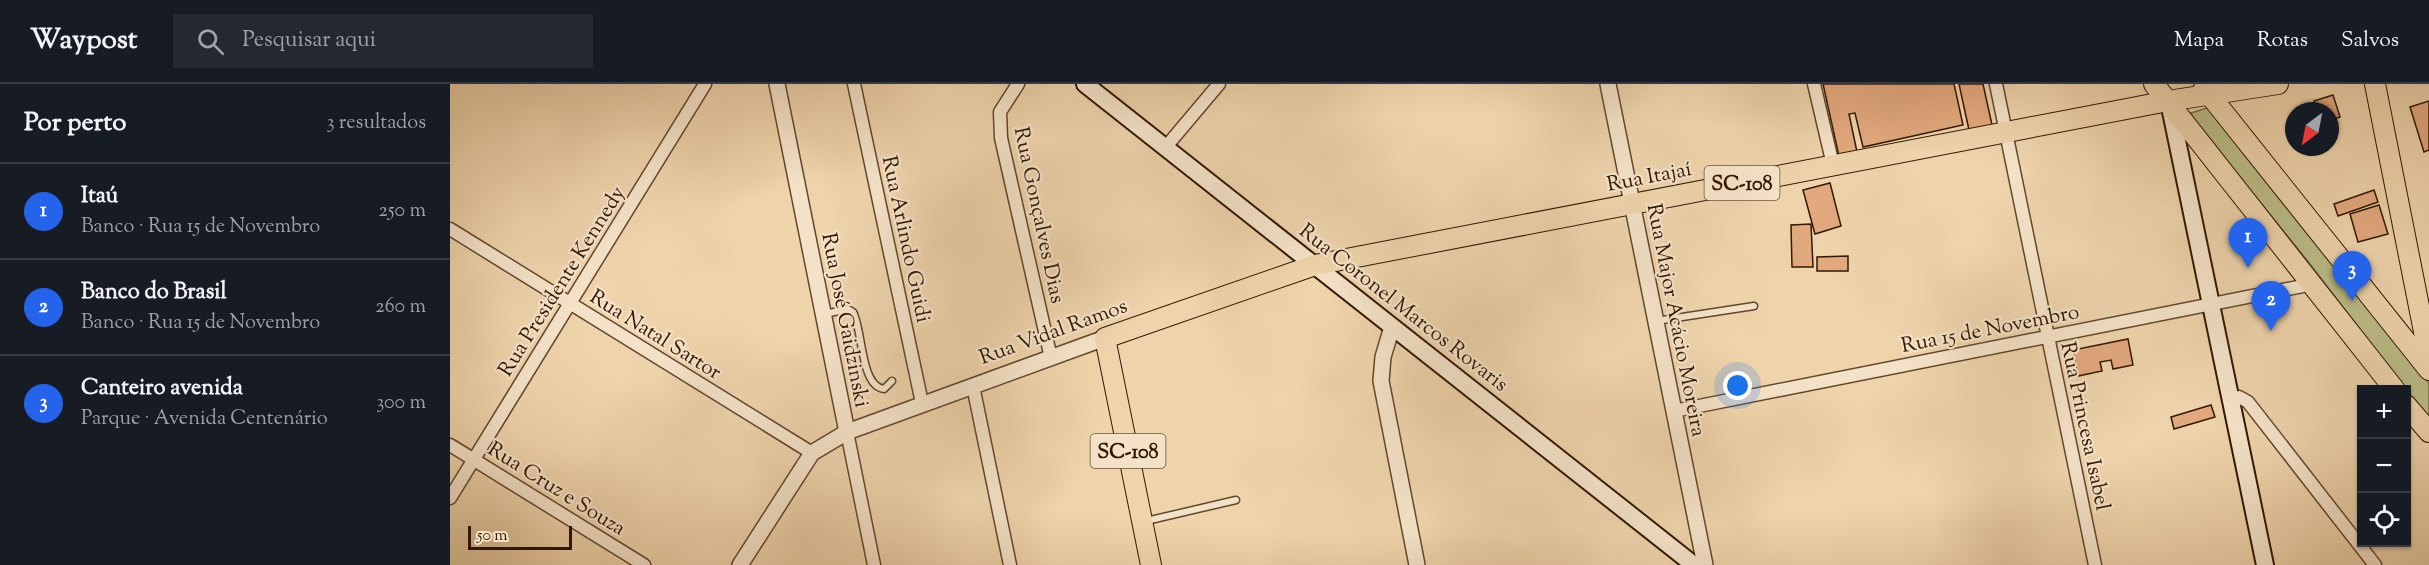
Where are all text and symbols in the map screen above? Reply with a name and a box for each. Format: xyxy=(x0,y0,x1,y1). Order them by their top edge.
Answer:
search box xyxy=(173,14,593,68)
text: Waypost xyxy=(30,21,137,61)
icon: search xyxy=(194,25,227,58)
text: Pesquisar aqui xyxy=(242,25,376,57)
text: Mapa xyxy=(2174,26,2224,56)
text: Rotas xyxy=(2257,26,2308,56)
text: Salvos xyxy=(2341,26,2399,56)
north arrow xyxy=(2285,102,2339,156)
text: Por perto xyxy=(24,105,126,142)
text: 3 resultados xyxy=(326,109,426,138)
street label: Rua Gonçalves Dias xyxy=(1005,124,1071,306)
street label: Rua Arlindo Guidi xyxy=(873,153,937,326)
street label: Rua Itajaí xyxy=(1604,155,1694,201)
road number: SC-108 xyxy=(1704,166,1780,200)
street label: Rua Presidente Kennedy xyxy=(492,180,634,383)
text: Itaú xyxy=(81,181,118,213)
text: 1 xyxy=(40,197,47,226)
text: 250 m xyxy=(378,197,426,226)
street label: Rua Major Acácio Moreira xyxy=(1638,201,1712,440)
text: Banco · Rua 15 de Novembro xyxy=(81,213,320,242)
street label: Rua Coronel Marcos Rovaris xyxy=(1292,217,1514,400)
pin: 1 xyxy=(2228,218,2268,268)
street label: Rua José Gaidzinski xyxy=(812,230,876,410)
pin: 3 xyxy=(2332,252,2372,301)
text: Banco do Brasil xyxy=(81,277,227,309)
pin: 2 xyxy=(2252,282,2290,331)
street label: Rua Natal Sartor xyxy=(583,283,727,388)
street label: Rua Vidal Ramos xyxy=(975,292,1132,374)
text: 2 xyxy=(39,293,48,322)
text: 260 m xyxy=(375,293,426,322)
street label: Rua 15 de Novembro xyxy=(1899,298,2082,362)
text: Banco · Rua 15 de Novembro xyxy=(81,309,320,338)
street label: Rua Princesa Isabel xyxy=(2052,339,2117,514)
your location xyxy=(1723,371,1752,400)
text: Canteiro avenida xyxy=(81,373,243,405)
map controls xyxy=(2357,385,2411,547)
button: + xyxy=(2357,385,2411,439)
text: 3 xyxy=(39,389,48,418)
text: 300 m xyxy=(376,389,426,418)
text: Parque · Avenida Centenário xyxy=(81,405,328,434)
road number: SC-108 xyxy=(1090,434,1166,468)
street label: Rua Cruz e Souza xyxy=(481,435,631,544)
button: − xyxy=(2357,439,2411,493)
button: locate xyxy=(2357,493,2411,547)
scale bar xyxy=(468,523,572,550)
text: 50 m xyxy=(477,525,508,548)

